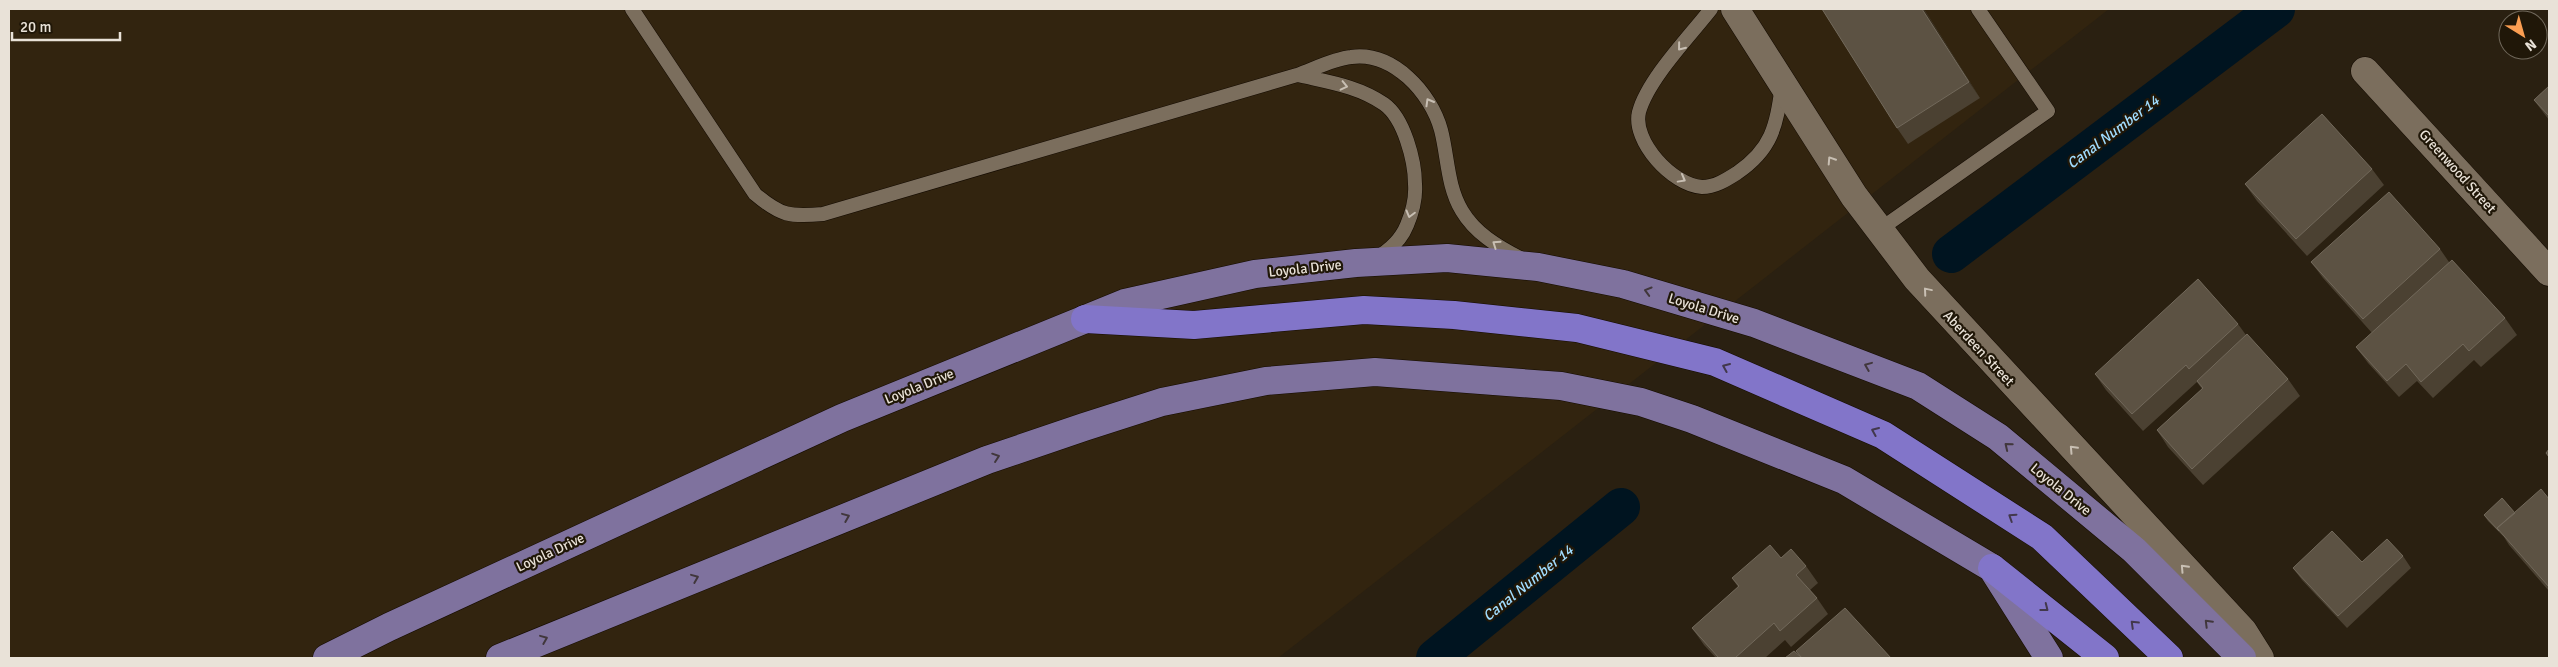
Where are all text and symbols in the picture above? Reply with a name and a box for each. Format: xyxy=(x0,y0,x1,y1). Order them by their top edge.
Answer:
scale bar xyxy=(12,10,120,42)
north arrow xyxy=(2498,10,2548,60)
text: 20 m xyxy=(20,18,51,36)
text: N xyxy=(2522,35,2540,55)
one-way arrow xyxy=(1677,41,1686,50)
one-way arrow xyxy=(1340,80,1349,91)
water label: Canal Number 14 xyxy=(2063,91,2163,173)
one-way arrow xyxy=(1425,99,1435,108)
street label: Greenwood Street xyxy=(2416,126,2500,217)
one-way arrow xyxy=(1828,157,1838,166)
one-way arrow xyxy=(1676,173,1685,183)
one-way arrow xyxy=(1406,209,1416,217)
one-way arrow xyxy=(1492,241,1501,250)
street label: Loyola Drive xyxy=(1268,256,1342,281)
one-way arrow xyxy=(1644,287,1652,297)
one-way arrow xyxy=(1924,288,1933,297)
street label: Loyola Drive xyxy=(1666,290,1741,327)
street label: Aberdeen Street xyxy=(1939,307,2018,390)
one-way arrow xyxy=(1722,362,1731,373)
one-way arrow xyxy=(1864,362,1872,372)
street label: Loyola Drive xyxy=(882,365,956,408)
one-way arrow xyxy=(1871,427,1880,438)
one-way arrow xyxy=(2005,443,2014,451)
one-way arrow xyxy=(2070,446,2079,455)
one-way arrow xyxy=(992,452,1000,462)
street label: Loyola Drive xyxy=(2027,460,2095,519)
one-way arrow xyxy=(841,513,849,523)
one-way arrow xyxy=(2009,514,2018,524)
street label: Loyola Drive xyxy=(513,529,587,576)
water label: Canal Number 14 xyxy=(1479,541,1577,625)
one-way arrow xyxy=(2181,565,2190,574)
one-way arrow xyxy=(690,574,699,584)
one-way arrow xyxy=(2039,603,2048,612)
one-way arrow xyxy=(2205,620,2214,629)
one-way arrow xyxy=(2131,621,2140,630)
one-way arrow xyxy=(539,635,548,645)

